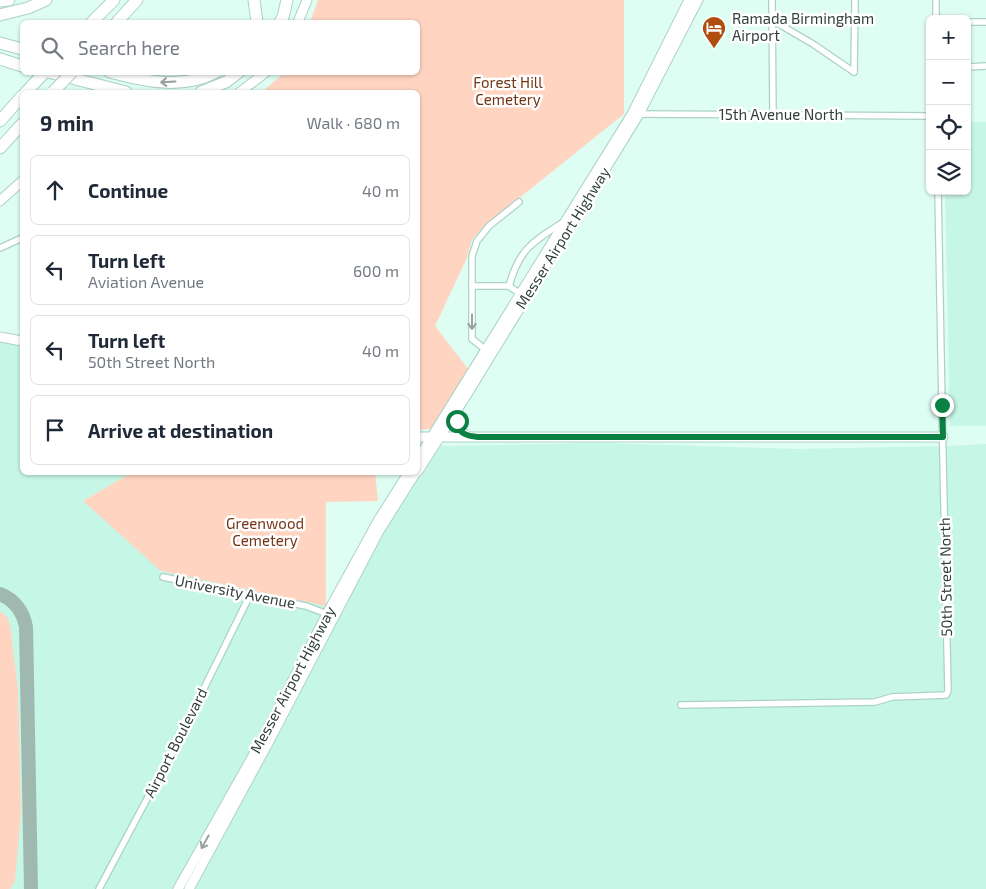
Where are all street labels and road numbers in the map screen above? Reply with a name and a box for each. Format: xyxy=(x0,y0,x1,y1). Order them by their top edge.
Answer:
street label: 15th Avenue North xyxy=(719,105,843,123)
street label: Messer Airport Highway xyxy=(511,163,613,312)
street label: 50th Street North xyxy=(935,517,955,637)
street label: University Avenue xyxy=(173,571,297,612)
street label: Messer Airport Highway xyxy=(246,603,339,756)
street label: Airport Boulevard xyxy=(140,685,211,800)

